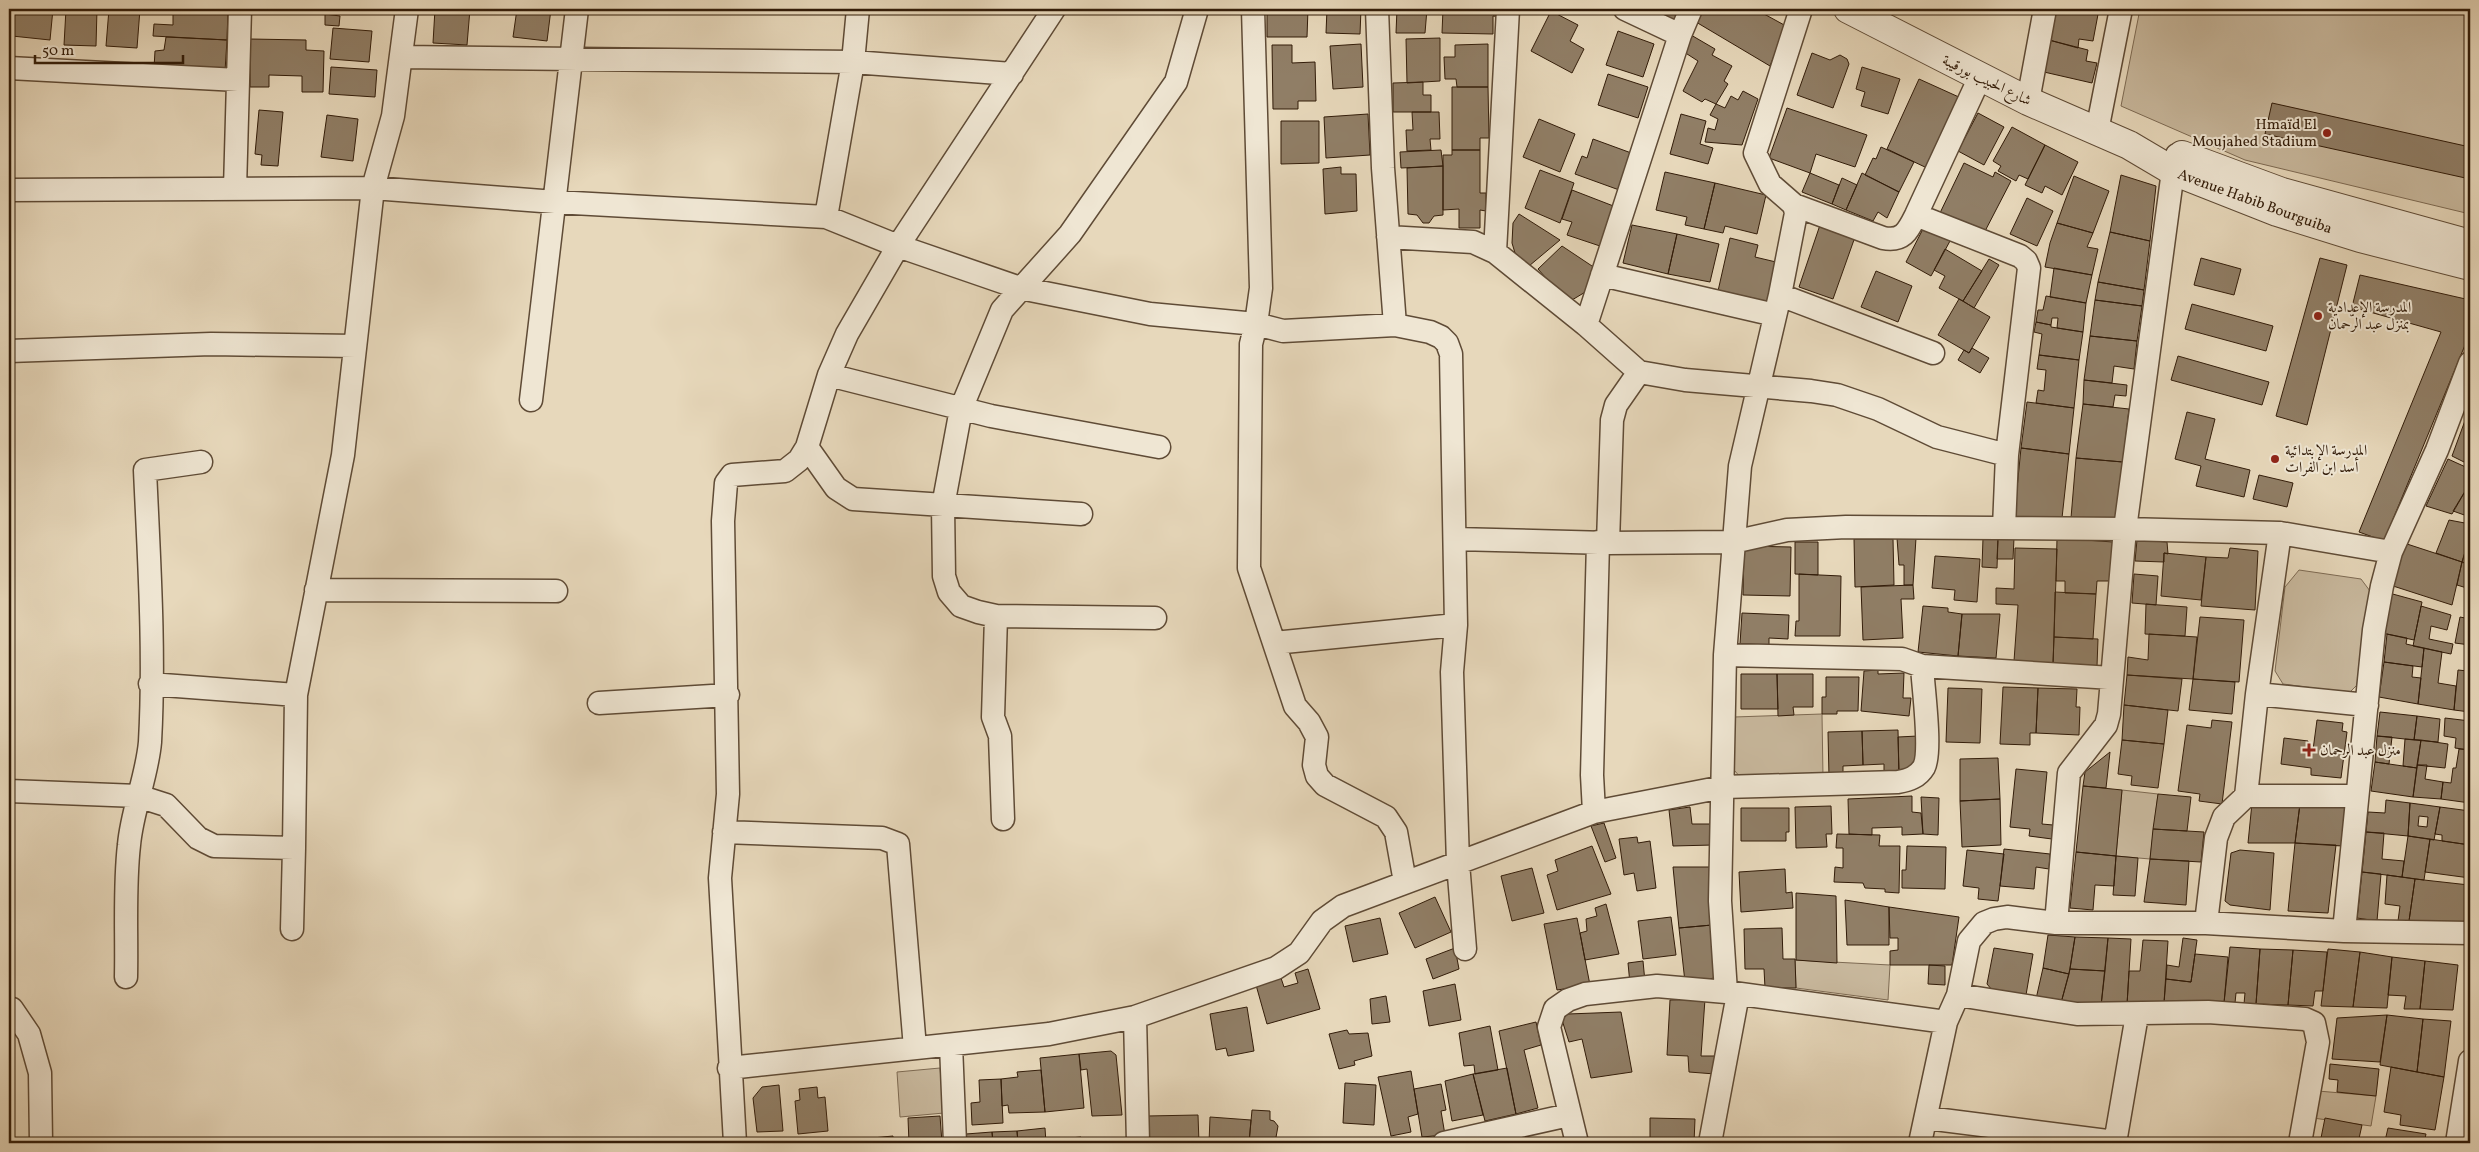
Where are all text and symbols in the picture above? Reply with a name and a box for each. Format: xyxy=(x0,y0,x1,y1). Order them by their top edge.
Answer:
scale bar xyxy=(35,32,182,64)
text: 50 m xyxy=(42,41,74,62)
street label: شارع الحبيب بورقيبة xyxy=(1938,51,2034,113)
place label: Hmaïd El Moujahed Stadium xyxy=(2192,115,2317,153)
marker: Hmaïd El Moujahed Stadium xyxy=(2321,127,2333,139)
street label: Avenue Habib Bourguiba xyxy=(2174,165,2335,240)
place label: المدرسة الإعدادية بمنزل عبد الرّحمان xyxy=(2328,298,2411,336)
marker: المدرسة الإعدادية بمنزل عبد الرّحمان xyxy=(2312,310,2324,322)
place label: المدرسة الإبتدائية أسد ابن الفرات xyxy=(2285,441,2367,479)
marker: المدرسة الإبتدائية أسد ابن الفرات xyxy=(2269,453,2281,465)
place label: منزل عبد الرحمان xyxy=(2320,741,2401,762)
marker: منزل عبد الرحمان xyxy=(2302,743,2316,757)

